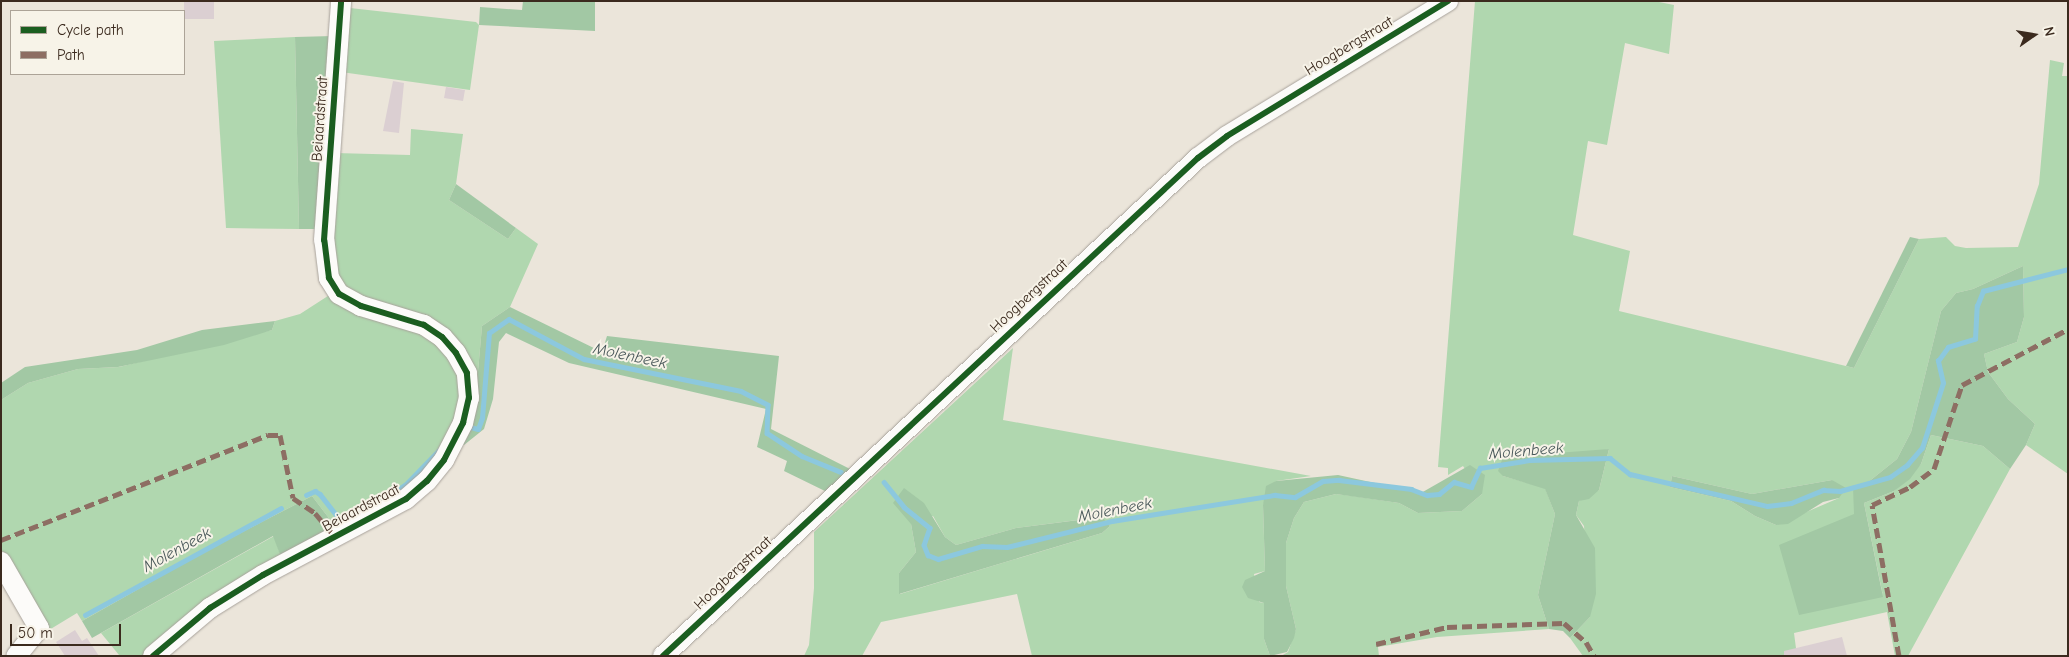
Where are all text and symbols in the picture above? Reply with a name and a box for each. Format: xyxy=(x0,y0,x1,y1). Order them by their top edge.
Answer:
legend xyxy=(10,10,185,75)
north arrow xyxy=(2009,10,2059,60)
street label: Hoogbergstraat xyxy=(1302,13,1396,79)
text: Cycle path xyxy=(57,21,124,39)
text: N xyxy=(2040,25,2058,38)
text: Path xyxy=(57,46,85,64)
street label: Beiaardstraat xyxy=(308,76,332,162)
street label: Hoogbergstraat xyxy=(986,255,1072,337)
water label: Molenbeek xyxy=(591,339,669,373)
water label: Molenbeek xyxy=(1488,438,1564,464)
street label: Beiaardstraat xyxy=(319,480,403,536)
water label: Molenbeek xyxy=(1076,493,1154,527)
water label: Molenbeek xyxy=(140,523,214,577)
street label: Hoogbergstraat xyxy=(690,532,776,614)
scale bar xyxy=(12,614,124,646)
text: 50 m xyxy=(18,624,53,642)

